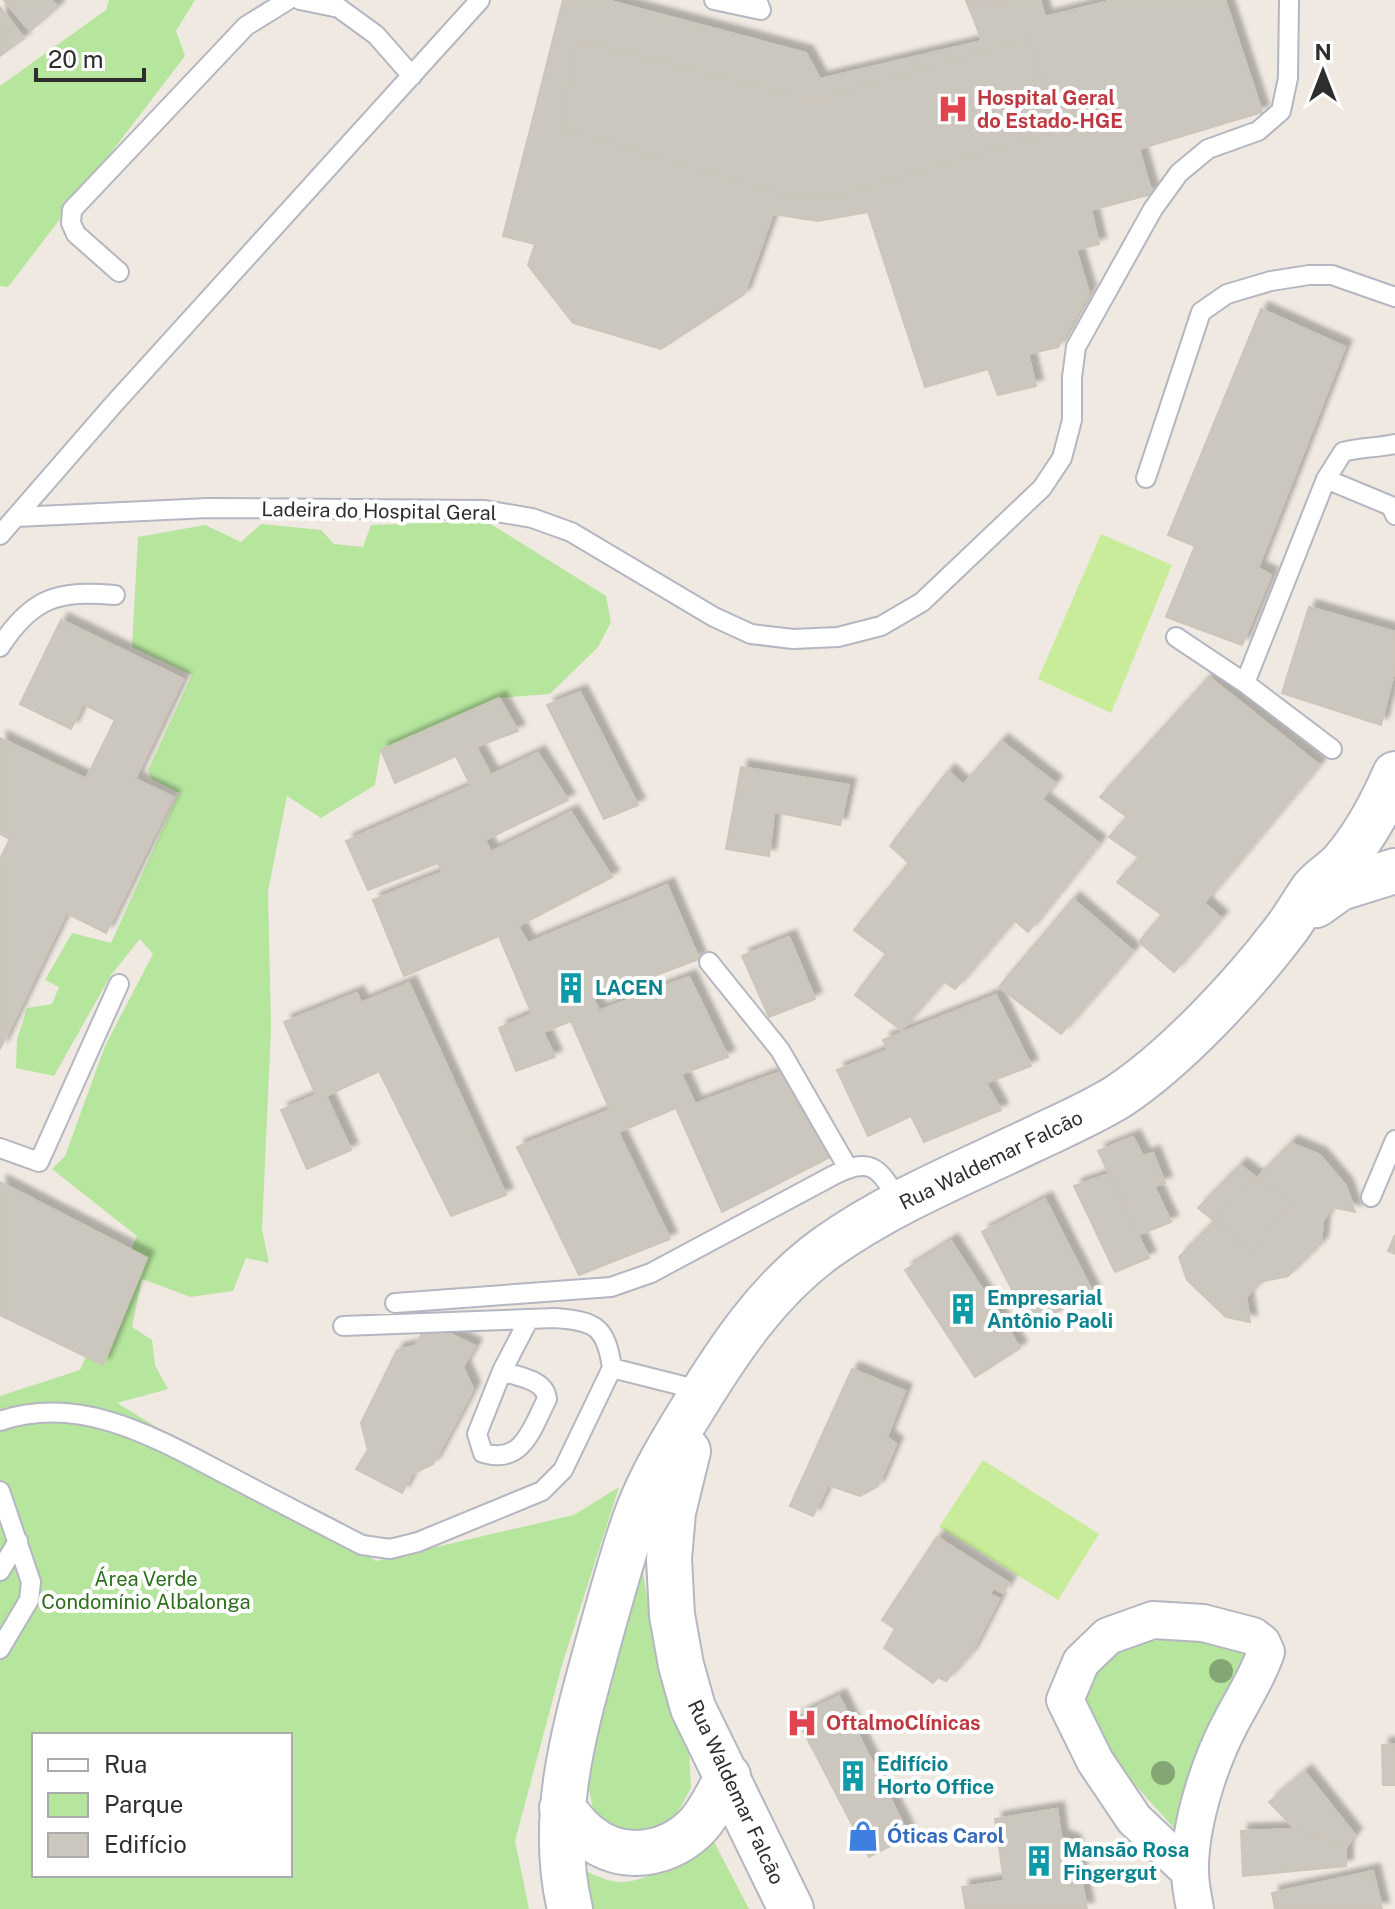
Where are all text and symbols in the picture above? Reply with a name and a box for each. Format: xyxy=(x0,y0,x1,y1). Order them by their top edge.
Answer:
scale bar xyxy=(36,32,144,82)
north arrow xyxy=(1283,32,1363,112)
text: N xyxy=(1314,39,1332,65)
text: 20 m xyxy=(48,45,104,73)
place label: Hospital Geral do Estado-HGE xyxy=(977,86,1123,133)
hospital icon: Hospital Geral do Estado-HGE xyxy=(936,92,970,126)
street label: Ladeira do Hospital Geral xyxy=(261,497,497,525)
building icon: LACEN xyxy=(554,971,588,1005)
place label: LACEN xyxy=(595,976,663,1000)
street label: Rua Waldemar Falcão xyxy=(895,1105,1087,1215)
place label: Empresarial Antônio Paoli xyxy=(987,1286,1113,1333)
building icon: Empresarial Antônio Paoli xyxy=(946,1292,980,1326)
park label: Área Verde Condomínio Albalonga xyxy=(41,1566,251,1614)
street label: Rua Waldemar Falcão xyxy=(683,1696,789,1888)
hospital icon: OftalmoClínicas xyxy=(785,1706,819,1740)
place label: OftalmoClínicas xyxy=(826,1711,980,1735)
legend xyxy=(32,1733,292,1877)
text: Rua xyxy=(104,1750,147,1778)
place label: Edifício Horto Office xyxy=(877,1752,994,1799)
building icon: Edifício Horto Office xyxy=(836,1759,870,1793)
text: Parque xyxy=(104,1790,183,1818)
shop icon: Óticas Carol xyxy=(846,1819,880,1853)
place label: Óticas Carol xyxy=(887,1823,1004,1848)
text: Edifício xyxy=(104,1830,187,1858)
place label: Mansão Rosa Fingergut xyxy=(1063,1838,1189,1885)
building icon: Mansão Rosa Fingergut xyxy=(1022,1844,1056,1878)

